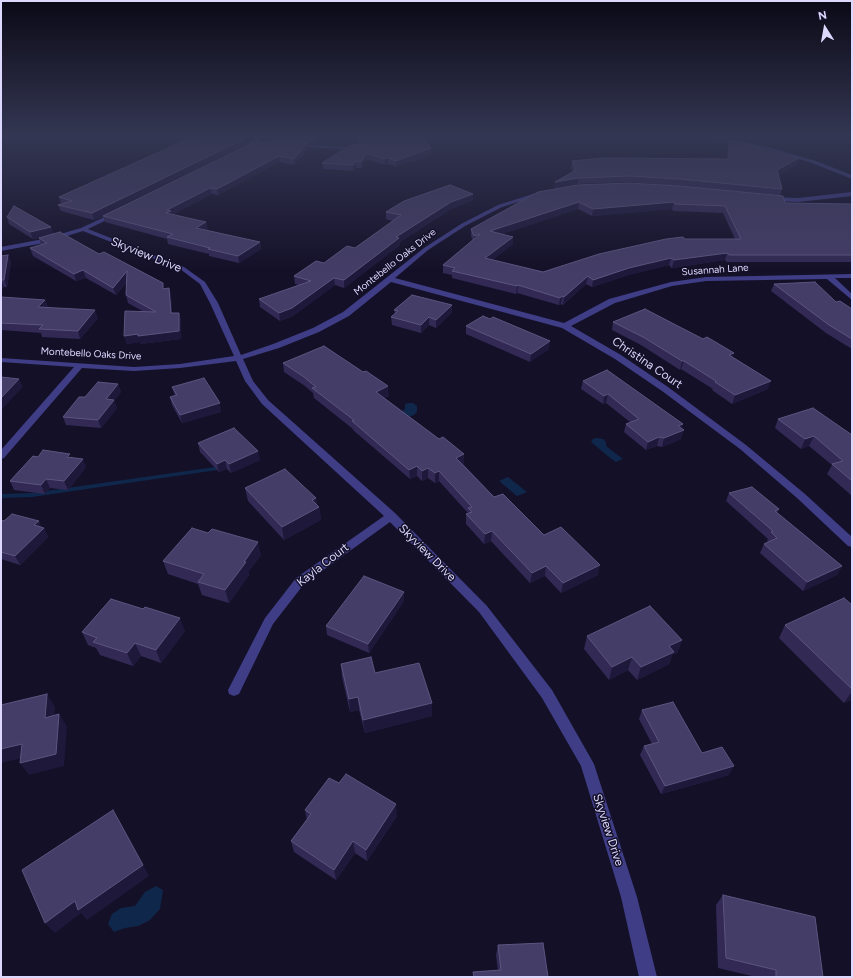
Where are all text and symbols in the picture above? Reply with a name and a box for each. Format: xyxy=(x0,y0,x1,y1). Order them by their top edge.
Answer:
north arrow xyxy=(805,8,845,48)
text: N xyxy=(817,9,828,23)
street label: Montebello Oaks Drive xyxy=(352,226,438,298)
street label: Skyview Drive xyxy=(109,234,183,276)
street label: Susannah Lane xyxy=(681,262,749,278)
street label: Christina Court xyxy=(609,334,685,392)
street label: Montebello Oaks Drive xyxy=(40,345,142,363)
street label: Skyview Drive xyxy=(395,521,459,585)
street label: Kayla Court xyxy=(294,540,352,590)
street label: Skyview Drive xyxy=(590,792,626,868)

